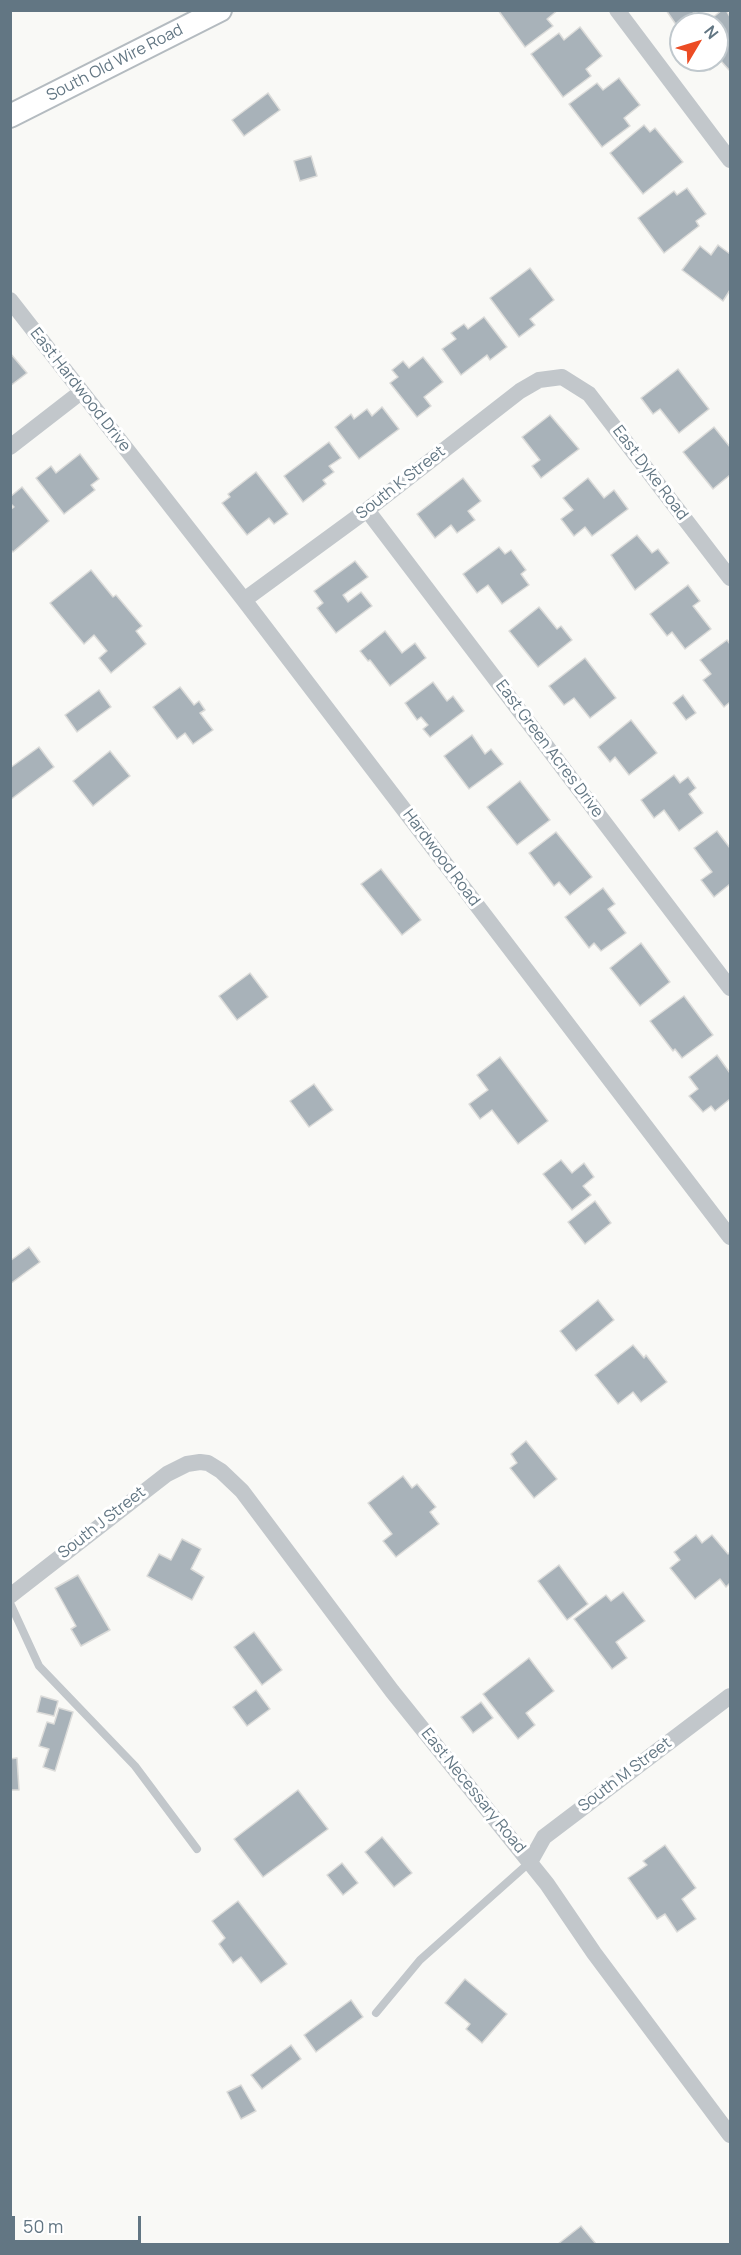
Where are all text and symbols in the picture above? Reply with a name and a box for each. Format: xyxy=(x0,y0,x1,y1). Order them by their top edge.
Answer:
north arrow xyxy=(669,12,729,72)
street label: South Old Wire Road xyxy=(44,20,186,106)
text: N xyxy=(699,21,724,43)
street label: East Hardwood Drive xyxy=(26,324,134,456)
street label: East Dyke Road xyxy=(608,422,692,524)
street label: South K Street xyxy=(353,442,449,524)
street label: East Green Acres Drive xyxy=(491,677,607,821)
street label: Hardwood Road xyxy=(398,806,484,910)
street label: South J Street xyxy=(55,1483,149,1563)
street label: East Necessary Road xyxy=(417,1725,529,1857)
street label: South M Street xyxy=(575,1734,675,1816)
scale bar xyxy=(15,2204,144,2242)
text: 50 m xyxy=(23,2214,63,2238)

